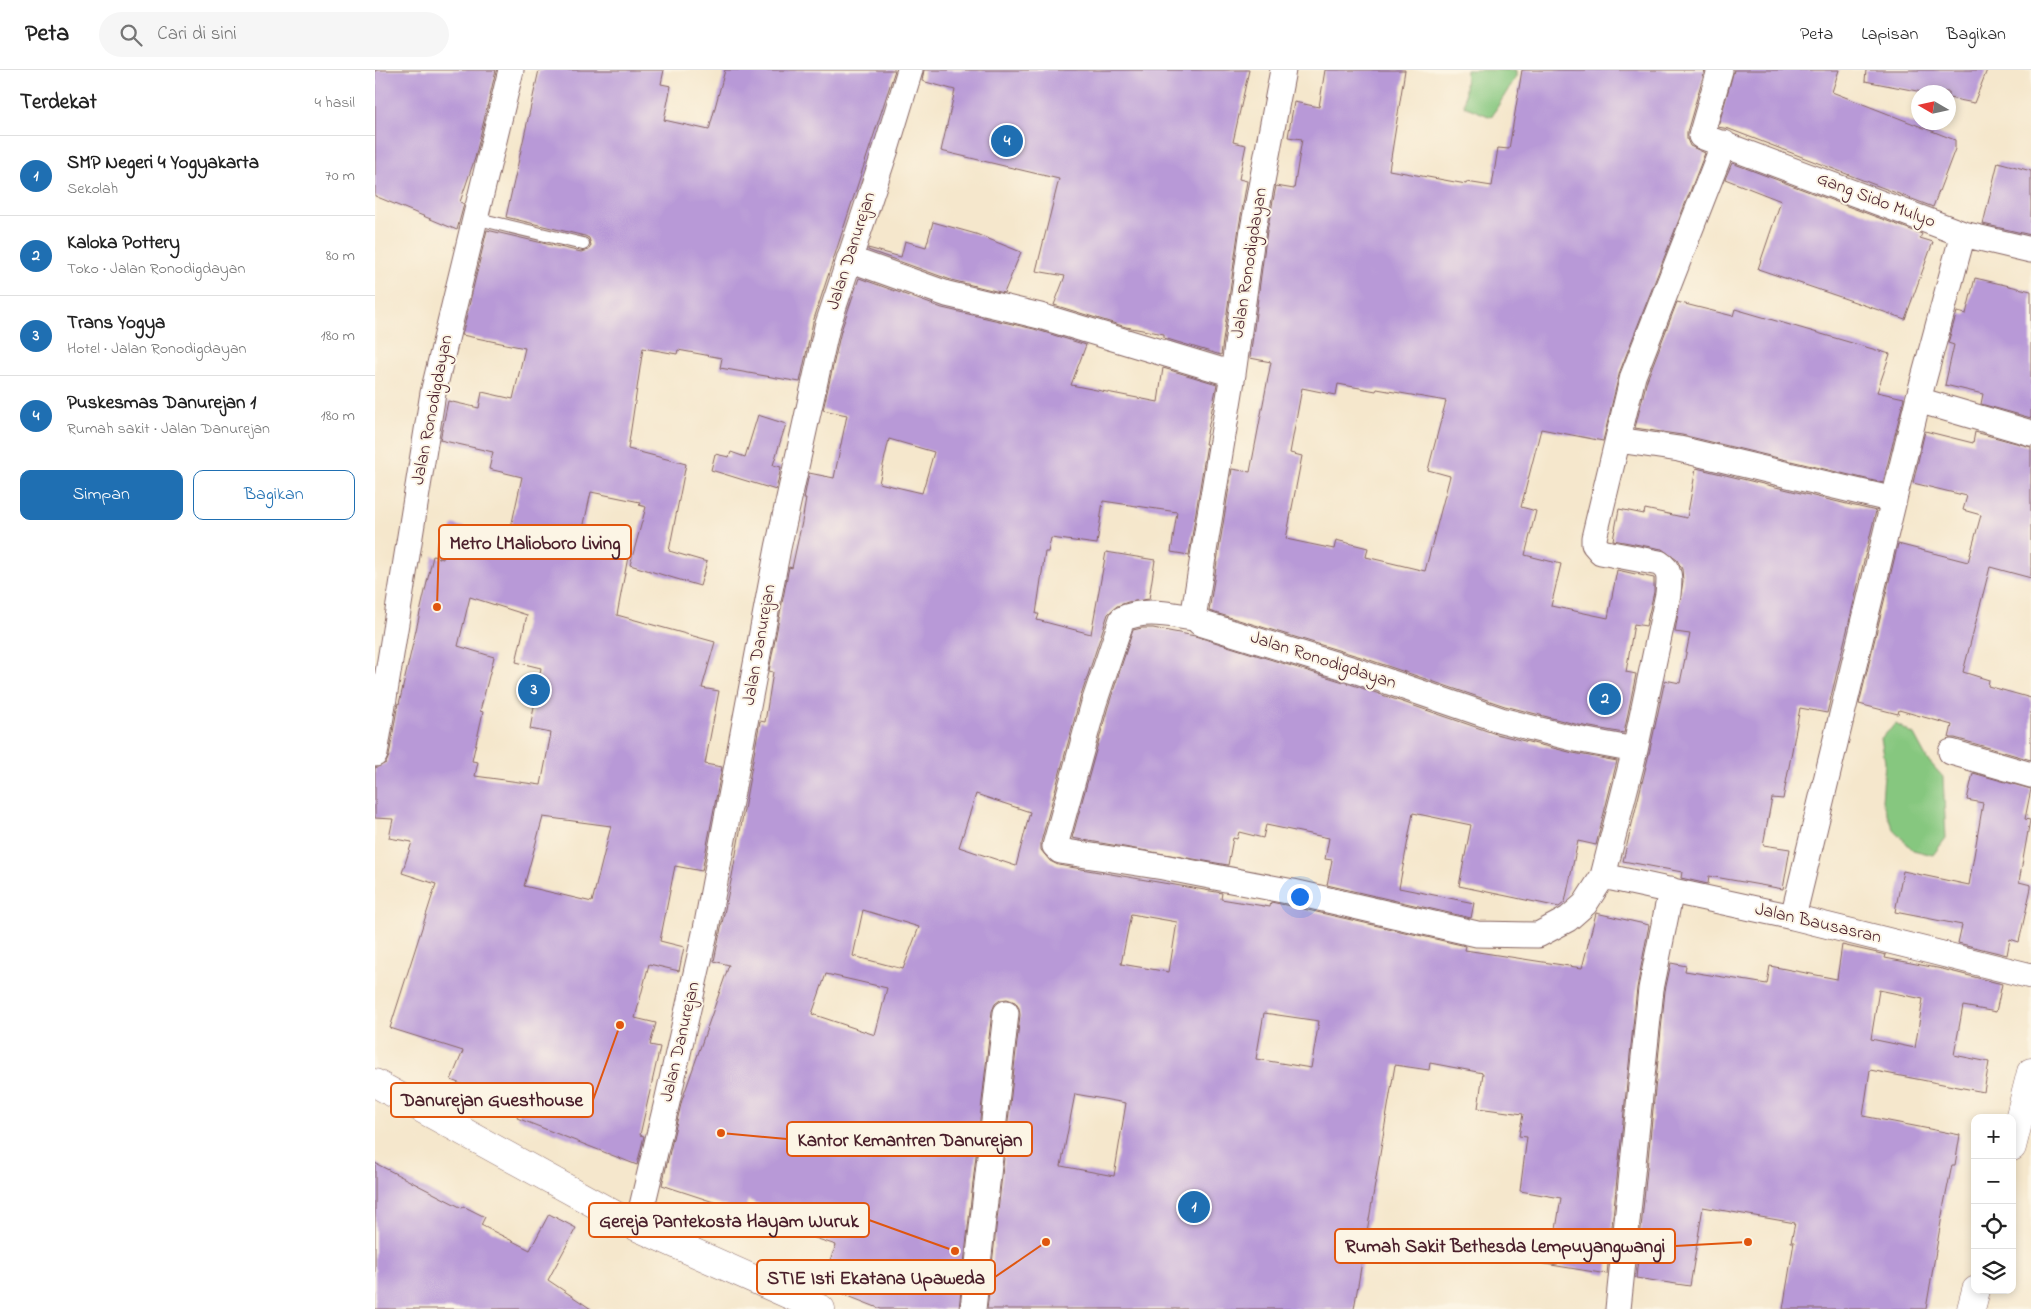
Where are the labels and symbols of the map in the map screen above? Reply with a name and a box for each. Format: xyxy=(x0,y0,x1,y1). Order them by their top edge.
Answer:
north arrow xyxy=(1911,85,1956,130)
pin: 4 xyxy=(991,122,1023,160)
street label: Gang Sido Mulyo xyxy=(1812,166,1939,237)
street label: Jalan Ronodigdayan xyxy=(1225,186,1276,340)
street label: Jalan Danurejan xyxy=(821,189,883,313)
street label: Jalan Ronodigdayan xyxy=(406,333,461,487)
callout: Metro LMalioboro Living xyxy=(439,525,631,559)
text: Metro LMalioboro Living xyxy=(449,531,621,560)
street label: Jalan Danurejan xyxy=(737,582,783,708)
street label: Jalan Ronodigdayan xyxy=(1246,625,1399,698)
pin: 3 xyxy=(518,671,550,709)
pin: 2 xyxy=(1589,680,1621,718)
your location xyxy=(1287,884,1313,910)
street label: Jalan Bausasran xyxy=(1752,897,1884,951)
street label: Jalan Danurejan xyxy=(655,979,707,1105)
callout: Danurejan Guesthouse xyxy=(391,1083,593,1117)
text: Danurejan Guesthouse xyxy=(400,1088,584,1115)
callout: Kantor Kemantren Danurejan xyxy=(787,1122,1032,1156)
text: Kantor Kemantren Danurejan xyxy=(798,1128,1022,1155)
pin: 1 xyxy=(1178,1188,1210,1226)
callout: Gereja Pantekosta Hayam Wuruk xyxy=(589,1203,869,1237)
text: Gereja Pantekosta Hayam Wuruk xyxy=(599,1209,859,1238)
callout: Rumah Sakit Bethesda Lempuyangwangi xyxy=(1335,1229,1675,1263)
text: Rumah Sakit Bethesda Lempuyangwangi xyxy=(1345,1234,1665,1263)
callout: STIE Isti Ekatana Upaweda xyxy=(757,1260,995,1294)
text: STIE Isti Ekatana Upaweda xyxy=(767,1266,985,1293)

